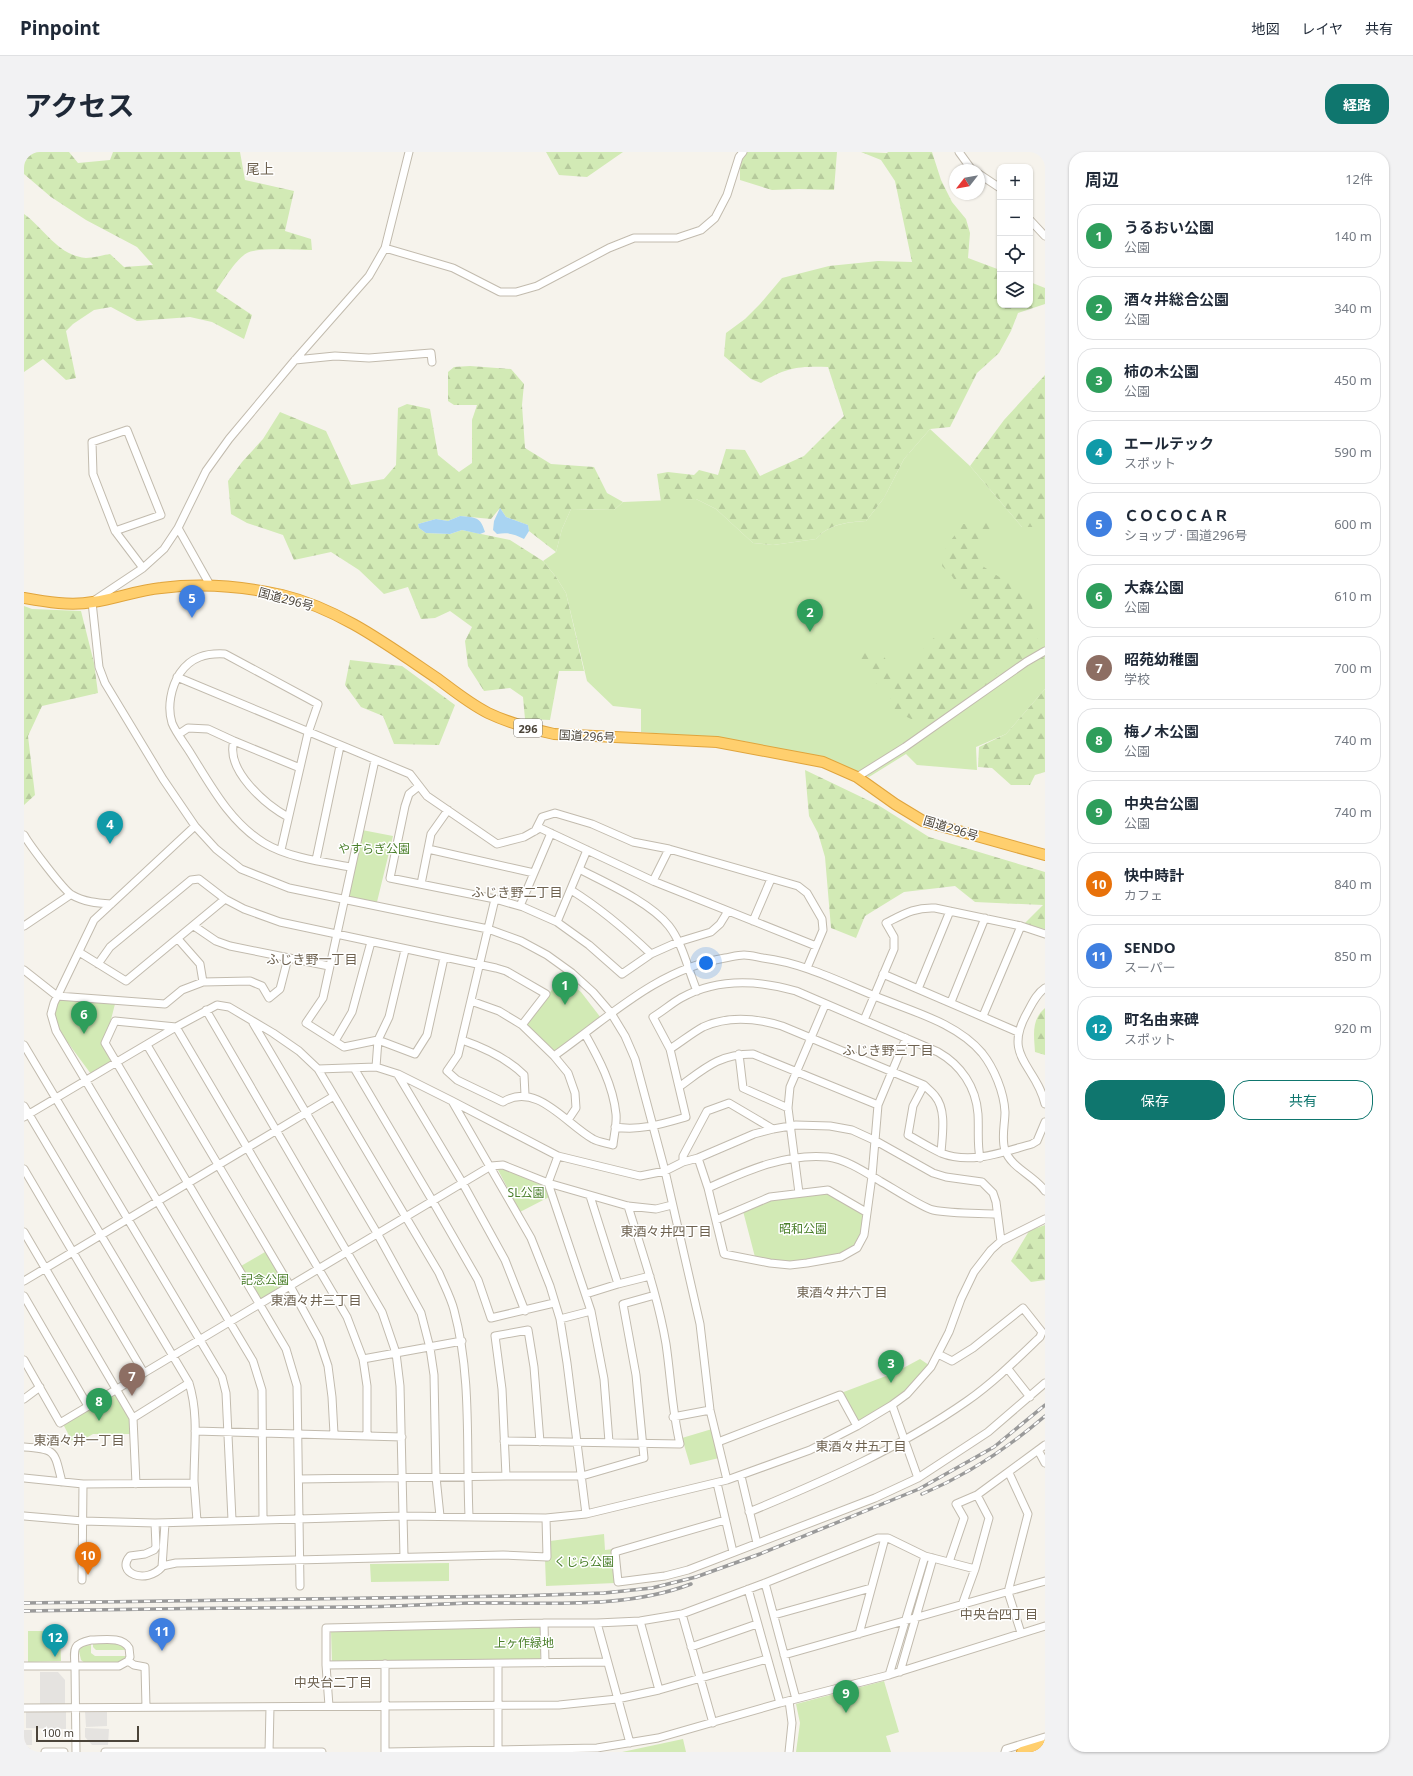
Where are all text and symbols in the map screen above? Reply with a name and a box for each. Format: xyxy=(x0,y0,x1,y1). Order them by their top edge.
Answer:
text: Pinpoint xyxy=(20,15,100,41)
text: 地図 xyxy=(1251,19,1279,38)
text: レイヤ xyxy=(1301,19,1343,38)
text: 共有 xyxy=(1365,19,1393,38)
button: 経路 xyxy=(1325,84,1389,124)
text: アクセス xyxy=(24,86,135,124)
district label: 尾上 xyxy=(246,159,274,178)
north arrow xyxy=(949,164,985,200)
map controls xyxy=(997,164,1033,308)
button: + xyxy=(997,164,1033,200)
text: 周辺 xyxy=(1085,168,1119,191)
text: 12件 xyxy=(1345,170,1373,188)
button: − xyxy=(997,200,1033,236)
text: うるおい公園 xyxy=(1124,217,1214,237)
text: 1 xyxy=(1095,227,1103,245)
text: 140 m xyxy=(1334,227,1372,245)
button: locate xyxy=(997,236,1033,272)
text: 公園 xyxy=(1124,238,1150,256)
button: layers xyxy=(997,272,1033,308)
text: 酒々井総合公園 xyxy=(1124,289,1229,309)
text: 2 xyxy=(1095,299,1103,317)
text: 340 m xyxy=(1334,299,1372,317)
text: 公園 xyxy=(1124,310,1150,328)
text: 柿の木公園 xyxy=(1124,361,1199,381)
text: 3 xyxy=(1095,371,1103,389)
text: 450 m xyxy=(1334,371,1372,389)
text: 公園 xyxy=(1124,382,1150,400)
text: エールテック xyxy=(1124,433,1214,453)
text: 4 xyxy=(1095,443,1103,461)
text: 590 m xyxy=(1334,443,1372,461)
text: スポット xyxy=(1124,454,1176,472)
text: ＣＯＣＯＣＡＲ xyxy=(1124,505,1229,525)
text: 5 xyxy=(1095,515,1103,533)
text: 600 m xyxy=(1334,515,1372,533)
text: ショップ · 国道296号 xyxy=(1124,526,1248,544)
text: 大森公園 xyxy=(1124,577,1184,597)
street label: 国道296号 xyxy=(256,583,316,615)
pin: 5 xyxy=(179,585,205,618)
text: 6 xyxy=(1095,587,1103,605)
text: 610 m xyxy=(1334,587,1372,605)
text: 公園 xyxy=(1124,598,1150,616)
pin: 2 xyxy=(797,599,823,632)
text: 昭苑幼稚園 xyxy=(1124,649,1199,669)
text: 7 xyxy=(1095,659,1103,677)
text: 700 m xyxy=(1334,659,1372,677)
text: 学校 xyxy=(1124,670,1150,688)
road number: 296 xyxy=(514,719,542,737)
text: 梅ノ木公園 xyxy=(1124,721,1199,741)
street label: 国道296号 xyxy=(558,726,616,746)
text: 8 xyxy=(1095,731,1103,749)
text: 740 m xyxy=(1334,731,1372,749)
text: 公園 xyxy=(1124,742,1150,760)
text: 中央台公園 xyxy=(1124,793,1199,813)
text: 9 xyxy=(1095,803,1103,821)
text: 740 m xyxy=(1334,803,1372,821)
pin: 4 xyxy=(97,811,123,844)
street label: 国道296号 xyxy=(921,812,981,844)
text: 公園 xyxy=(1124,814,1150,832)
park label: やすらぎ公園 xyxy=(338,840,410,857)
text: 快中時計 xyxy=(1124,865,1184,885)
text: 10 xyxy=(1092,875,1106,893)
text: 840 m xyxy=(1334,875,1372,893)
district label: ふじき野二丁目 xyxy=(471,883,563,901)
text: カフェ xyxy=(1124,886,1163,904)
text: SENDO xyxy=(1124,937,1176,957)
text: 11 xyxy=(1092,947,1106,965)
text: 850 m xyxy=(1334,947,1372,965)
district label: ふじき野一丁目 xyxy=(266,950,358,968)
your location xyxy=(696,953,716,973)
text: スーパー xyxy=(1124,958,1176,976)
pin: 1 xyxy=(552,972,578,1005)
pin: 6 xyxy=(71,1001,97,1034)
text: 町名由来碑 xyxy=(1124,1009,1199,1029)
text: 12 xyxy=(1092,1019,1106,1037)
text: 920 m xyxy=(1334,1019,1372,1037)
text: スポット xyxy=(1124,1030,1176,1048)
district label: ふじき野三丁目 xyxy=(842,1041,934,1059)
button: 保存 xyxy=(1085,1080,1225,1120)
button: 共有 xyxy=(1233,1080,1373,1120)
park label: SL公園 xyxy=(508,1184,544,1201)
park label: 昭和公園 xyxy=(779,1220,827,1237)
district label: 東酒々井四丁目 xyxy=(620,1222,712,1240)
park label: 記念公園 xyxy=(241,1271,289,1288)
district label: 東酒々井六丁目 xyxy=(796,1283,888,1301)
district label: 東酒々井三丁目 xyxy=(270,1291,362,1309)
pin: 3 xyxy=(878,1350,904,1383)
pin: 7 xyxy=(119,1363,145,1396)
pin: 8 xyxy=(86,1388,112,1421)
district label: 東酒々井一丁目 xyxy=(33,1431,125,1449)
district label: 東酒々井五丁目 xyxy=(815,1437,907,1455)
pin: 10 xyxy=(75,1542,101,1575)
park label: くじら公園 xyxy=(554,1553,614,1570)
district label: 中央台四丁目 xyxy=(960,1605,1038,1623)
pin: 11 xyxy=(149,1618,175,1651)
pin: 12 xyxy=(42,1624,68,1657)
park label: 上ヶ作緑地 xyxy=(494,1634,554,1651)
district label: 中央台二丁目 xyxy=(294,1673,372,1691)
pin: 9 xyxy=(833,1680,859,1713)
scale bar xyxy=(36,1724,139,1743)
text: 100 m xyxy=(42,1725,74,1740)

